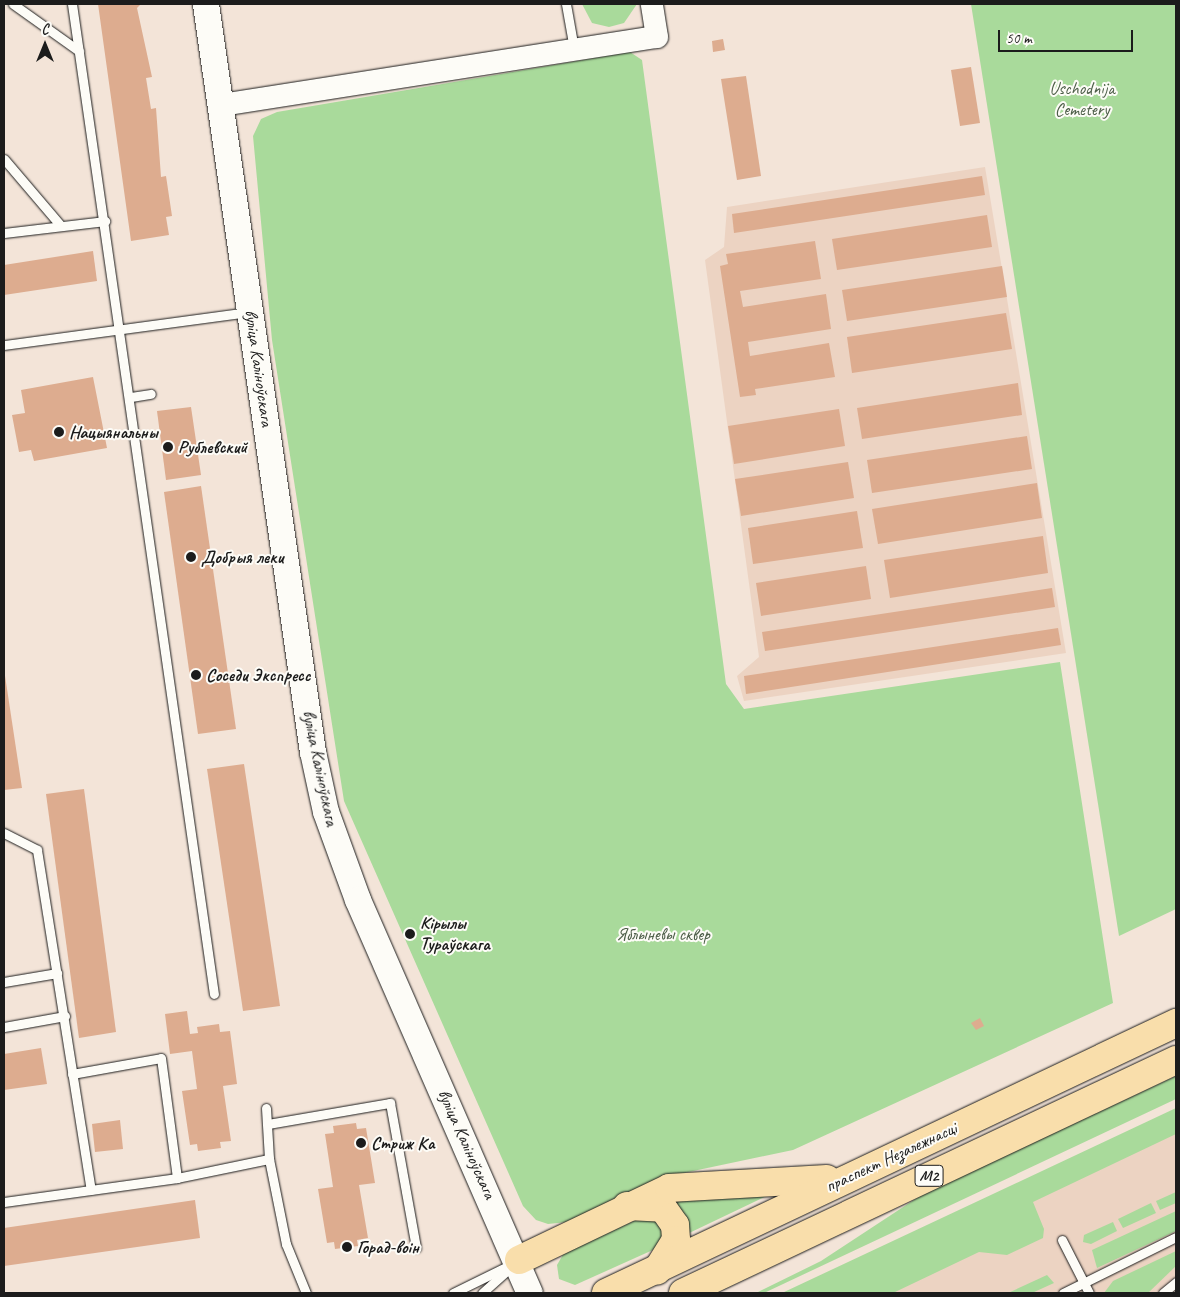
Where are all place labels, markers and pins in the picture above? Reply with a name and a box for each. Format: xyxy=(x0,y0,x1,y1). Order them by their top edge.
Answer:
place label: Нацыянальны xyxy=(69,421,158,443)
marker: Нацыянальны xyxy=(53,426,65,438)
place label: Рублевский xyxy=(178,436,247,458)
marker: Рублевский xyxy=(162,441,174,453)
place label: Добрыя леки xyxy=(201,546,285,568)
marker: Добрыя леки xyxy=(185,551,197,563)
place label: Соседи Экспресс xyxy=(206,664,310,686)
marker: Соседи Экспресс xyxy=(190,669,202,681)
place label: Кірылы Тураўскага xyxy=(420,913,490,956)
marker: Кірылы Тураўскага xyxy=(404,928,416,940)
place label: Стриж Ка xyxy=(371,1132,433,1154)
marker: Стриж Ка xyxy=(355,1137,367,1149)
place label: Горад-воін xyxy=(357,1236,419,1258)
marker: Горад-воін xyxy=(341,1241,353,1253)

